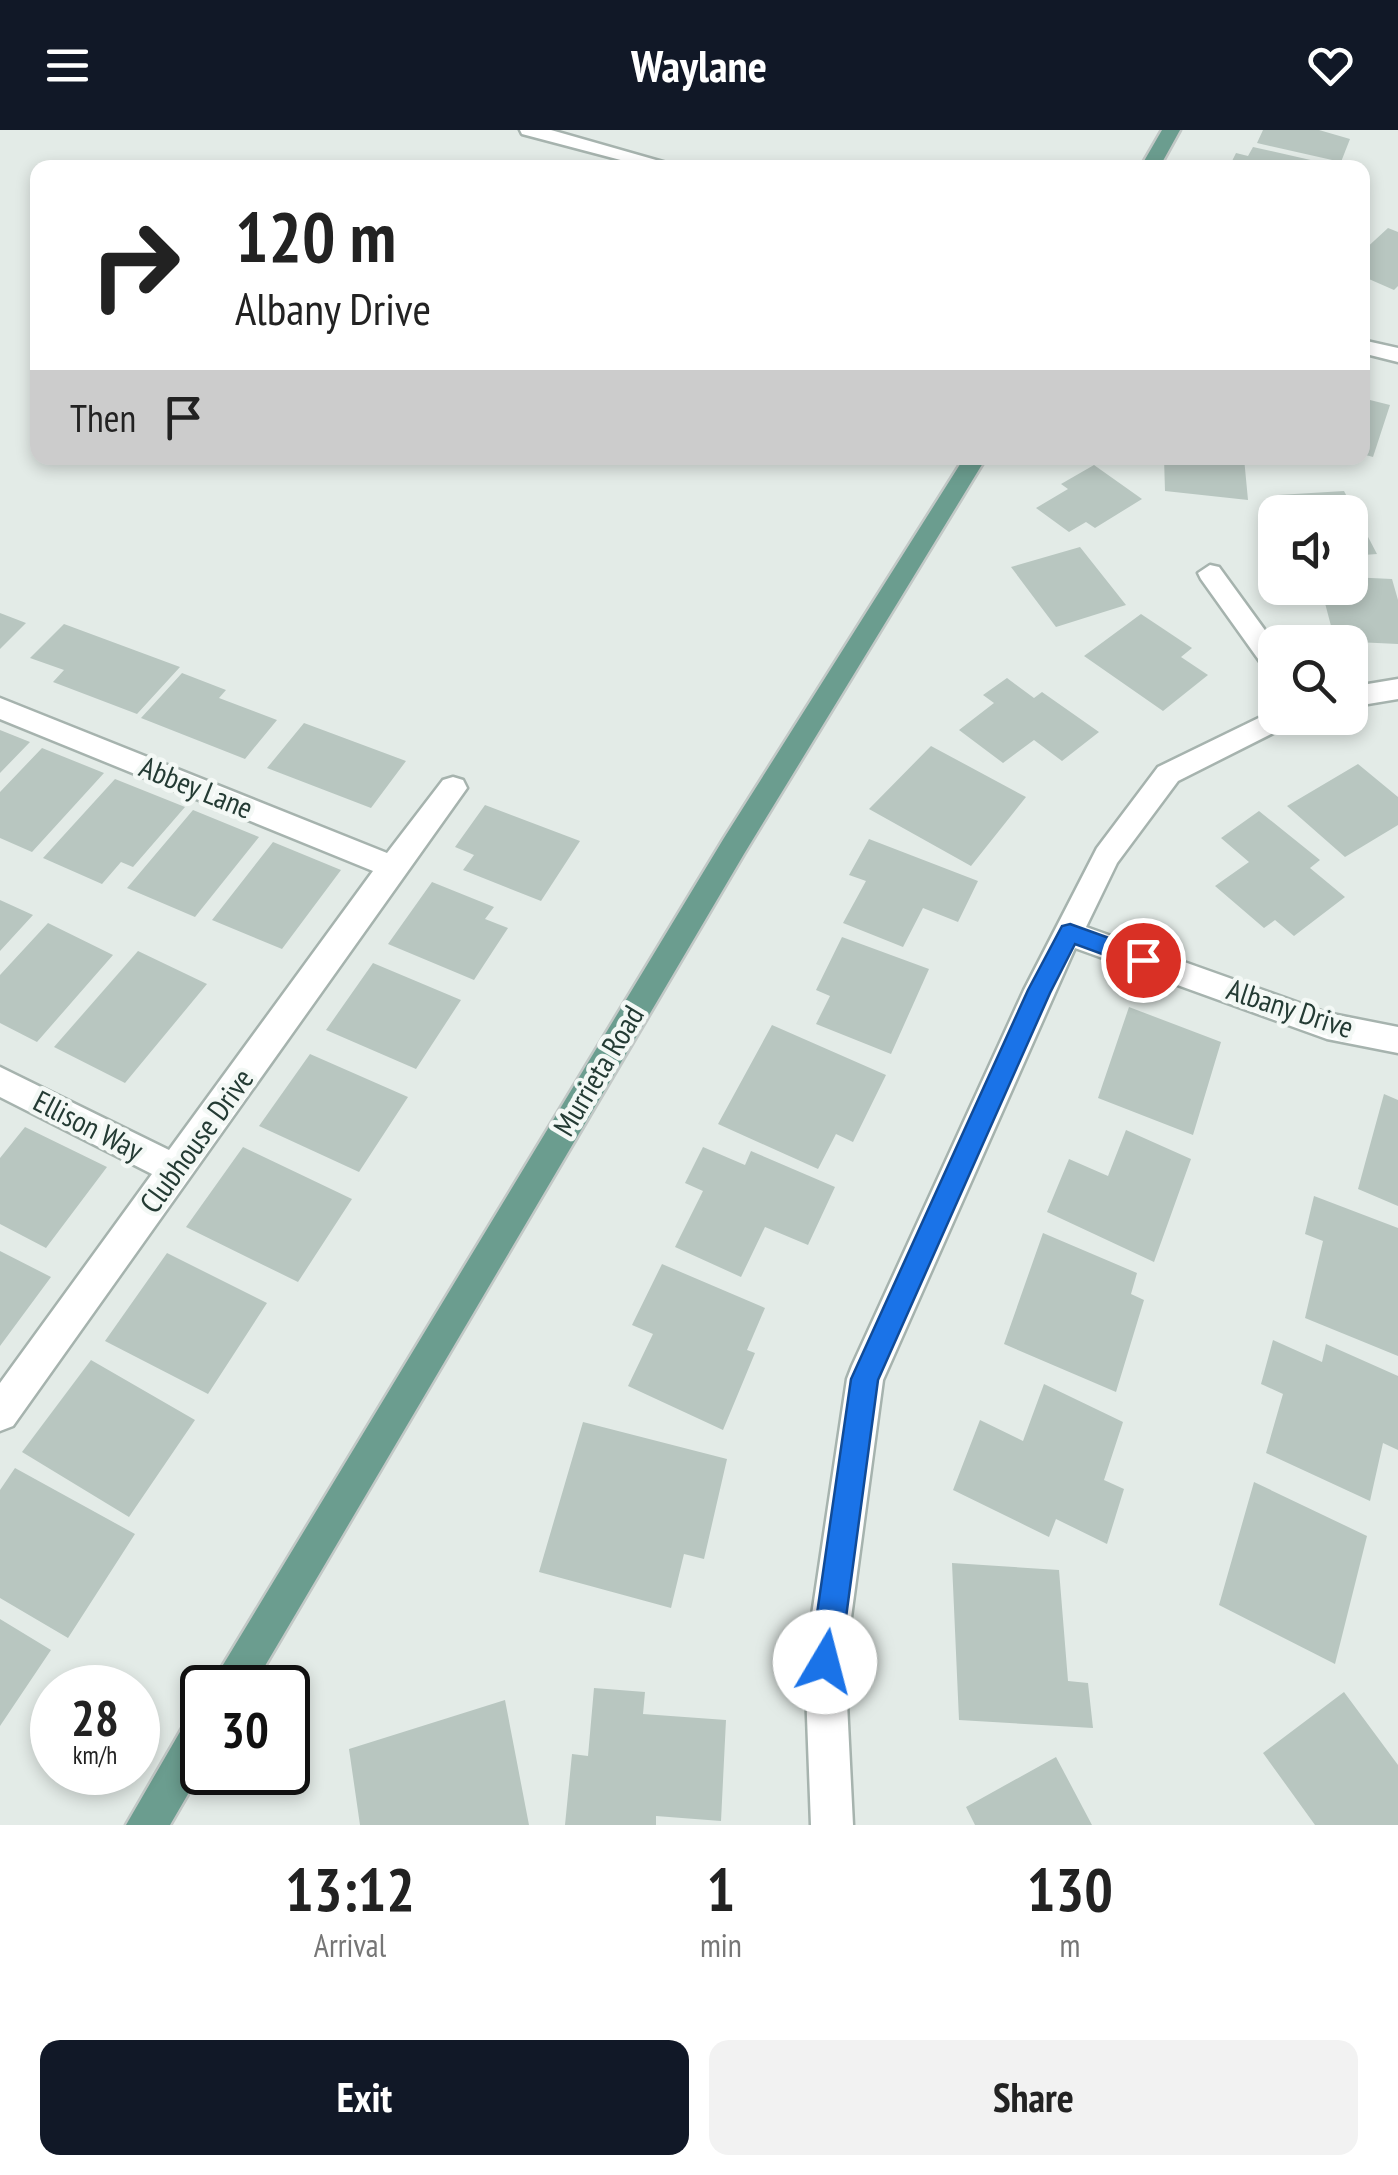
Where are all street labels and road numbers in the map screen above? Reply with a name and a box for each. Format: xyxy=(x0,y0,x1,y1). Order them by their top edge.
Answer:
street label: Abbey Lane xyxy=(134,746,259,827)
street label: Albany Drive xyxy=(1222,969,1359,1046)
street label: Murrieta Road xyxy=(544,998,652,1143)
street label: Clubhouse Drive xyxy=(130,1060,261,1220)
street label: Ellison Way xyxy=(27,1081,151,1169)

